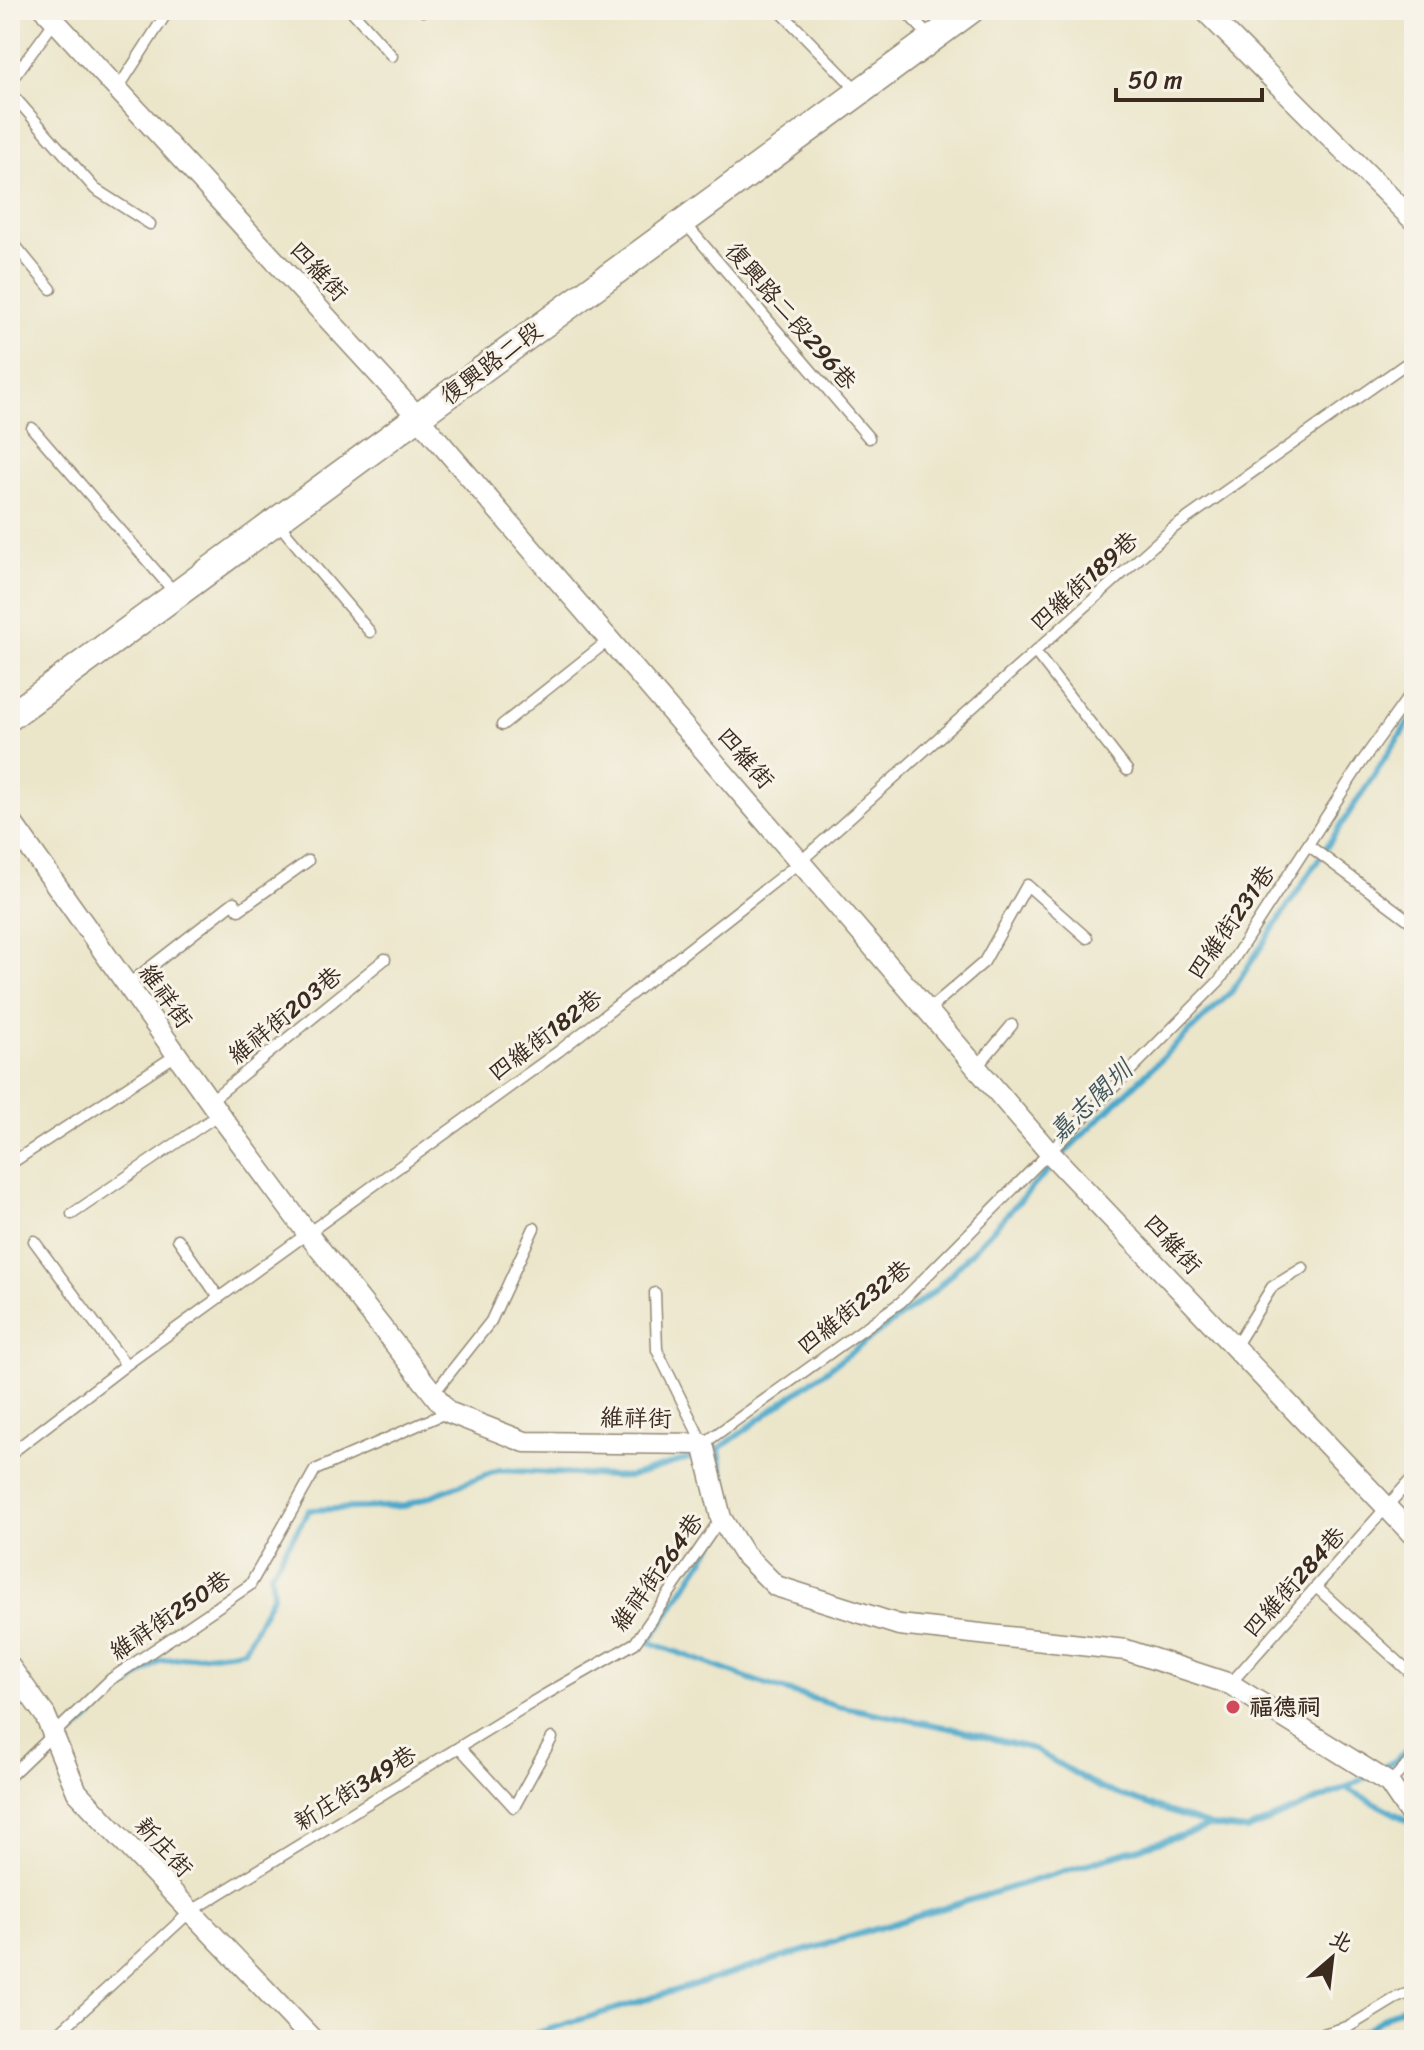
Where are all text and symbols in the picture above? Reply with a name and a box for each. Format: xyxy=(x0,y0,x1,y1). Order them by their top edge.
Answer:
scale bar xyxy=(1116,52,1262,102)
text: 50 m xyxy=(1128,59,1183,101)
street label: 四維街 xyxy=(279,230,359,312)
street label: 復興路二段296巷 xyxy=(714,232,868,400)
street label: 復興路二段 xyxy=(430,310,552,416)
street label: 四維街189巷 xyxy=(1020,520,1148,642)
street label: 四維街 xyxy=(707,717,785,799)
street label: 四維街231巷 xyxy=(1176,855,1286,989)
street label: 維祥街 xyxy=(128,955,204,1037)
street label: 維祥街203巷 xyxy=(218,955,352,1075)
street label: 四維街182巷 xyxy=(479,978,611,1092)
water label: 嘉志閣圳 xyxy=(1037,1046,1146,1154)
street label: 四維街 xyxy=(1133,1203,1213,1285)
street label: 四維街232巷 xyxy=(787,1248,921,1366)
street label: 維祥街 xyxy=(600,1396,672,1440)
street label: 維祥街264巷 xyxy=(599,1504,715,1640)
street label: 四維街284巷 xyxy=(1232,1516,1356,1648)
street label: 維祥街250巷 xyxy=(100,1559,240,1671)
place label: 福德祠 xyxy=(1249,1686,1321,1728)
marker: 福德祠 xyxy=(1224,1698,1242,1716)
street label: 新庄街349巷 xyxy=(285,1733,425,1843)
street label: 新庄街 xyxy=(124,1806,204,1888)
north arrow xyxy=(1292,1918,1372,1998)
text: 北 xyxy=(1322,1918,1360,1963)

